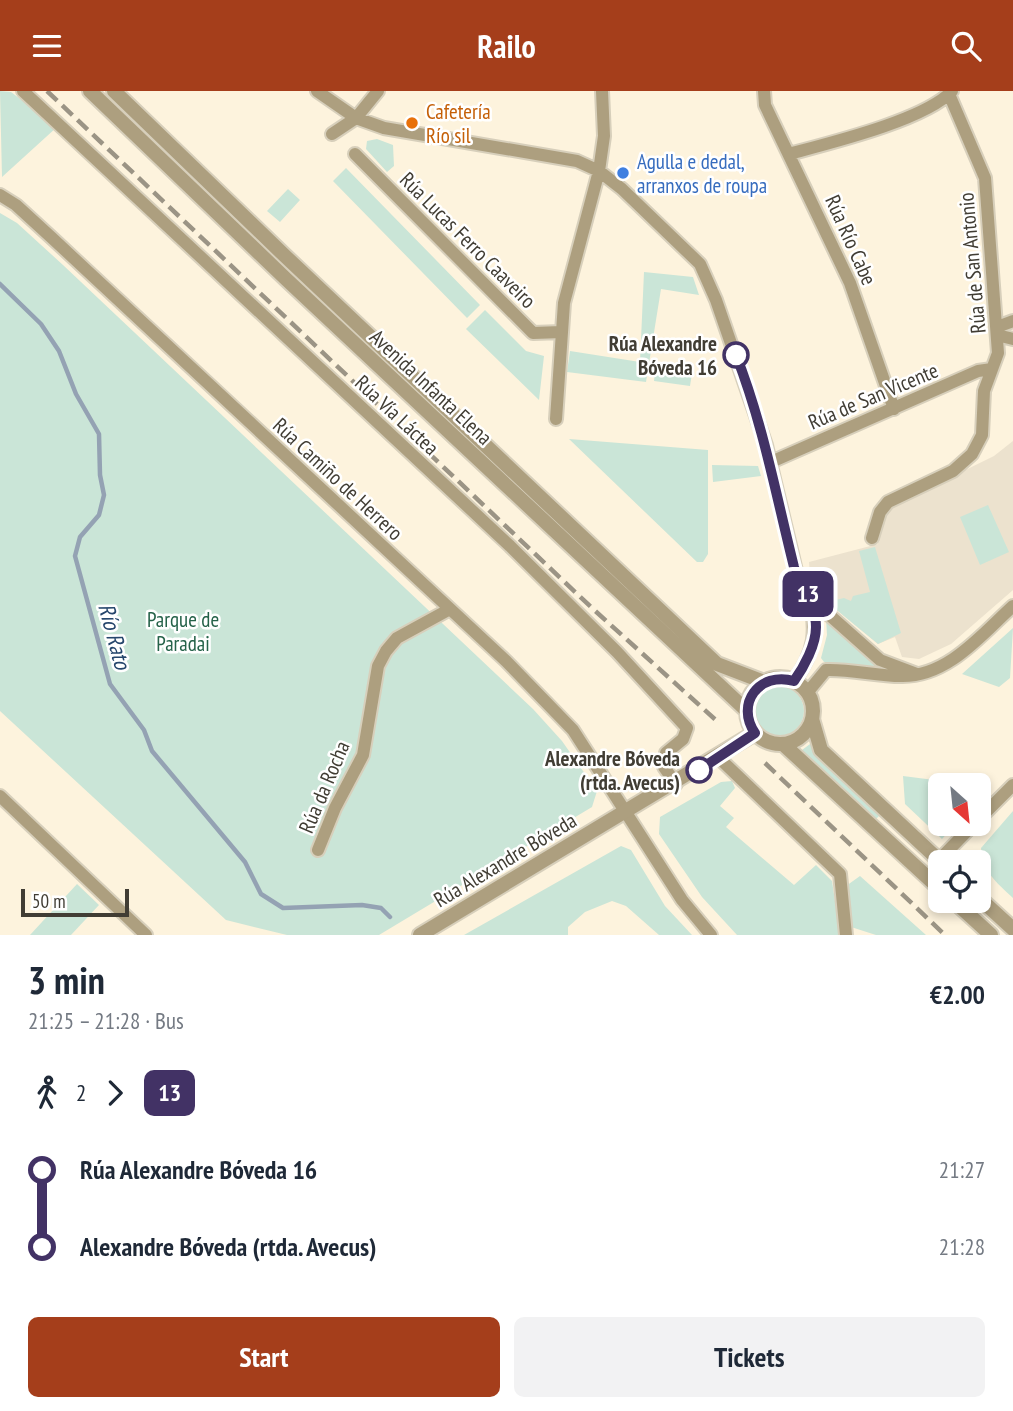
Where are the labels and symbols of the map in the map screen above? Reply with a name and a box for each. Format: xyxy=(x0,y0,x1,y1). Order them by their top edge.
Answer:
place label: Cafetería Río sil xyxy=(426,98,491,149)
marker: Cafetería Río sil xyxy=(404,115,420,131)
place label: Agulla e dedal, arranxos de roupa xyxy=(637,148,767,199)
marker: Agulla e dedal, arranxos de roupa xyxy=(615,165,631,181)
street label: Rúa Lucas Ferro Caaveiro xyxy=(394,166,542,314)
street label: Rúa Río Cabe xyxy=(819,191,883,289)
street label: Rúa de San Antonio xyxy=(952,191,992,335)
street label: Avenida Infanta Elena xyxy=(364,323,498,451)
place label: Rúa Alexandre Bóveda 16 xyxy=(609,330,717,381)
marker: Rúa Alexandre Bóveda 16 xyxy=(723,342,749,368)
street label: Rúa de San Vicente xyxy=(804,357,942,435)
street label: Rúa Vía Láctea xyxy=(349,369,445,461)
street label: Rúa Camiño de Herrero xyxy=(267,412,409,546)
line badge: 13 xyxy=(776,571,840,617)
water label: Río Rato xyxy=(92,600,138,674)
park label: Parque de Paradai xyxy=(147,606,219,657)
street label: Rúa da Rocha xyxy=(293,737,355,837)
place label: Alexandre Bóveda (rtda. Avecus) xyxy=(544,745,680,796)
marker: Alexandre Bóveda (rtda. Avecus) xyxy=(686,757,712,783)
north arrow xyxy=(928,773,990,837)
street label: Rúa Alexandre Bóveda xyxy=(429,807,581,913)
scale bar xyxy=(21,886,130,918)

